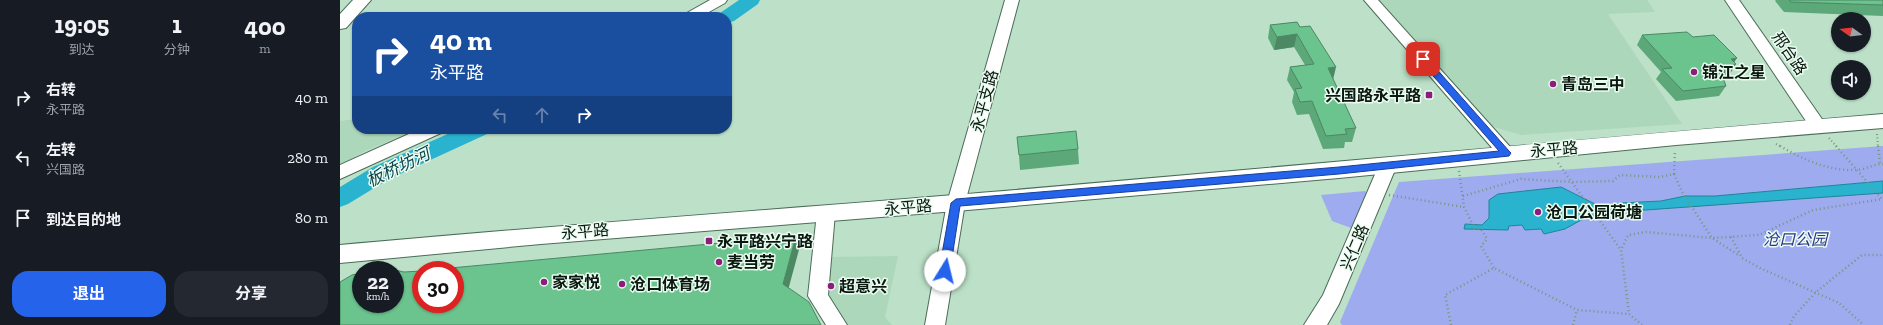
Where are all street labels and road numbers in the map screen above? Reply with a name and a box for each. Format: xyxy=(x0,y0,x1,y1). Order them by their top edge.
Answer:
street label: 邢台路 xyxy=(1768,28,1811,78)
street label: 永平支路 xyxy=(967,68,1002,135)
street label: 永平路 xyxy=(1529,138,1579,161)
street label: 永平路 xyxy=(883,196,933,219)
street label: 永平路 xyxy=(560,220,610,243)
street label: 兴仁路 xyxy=(1336,221,1373,273)

